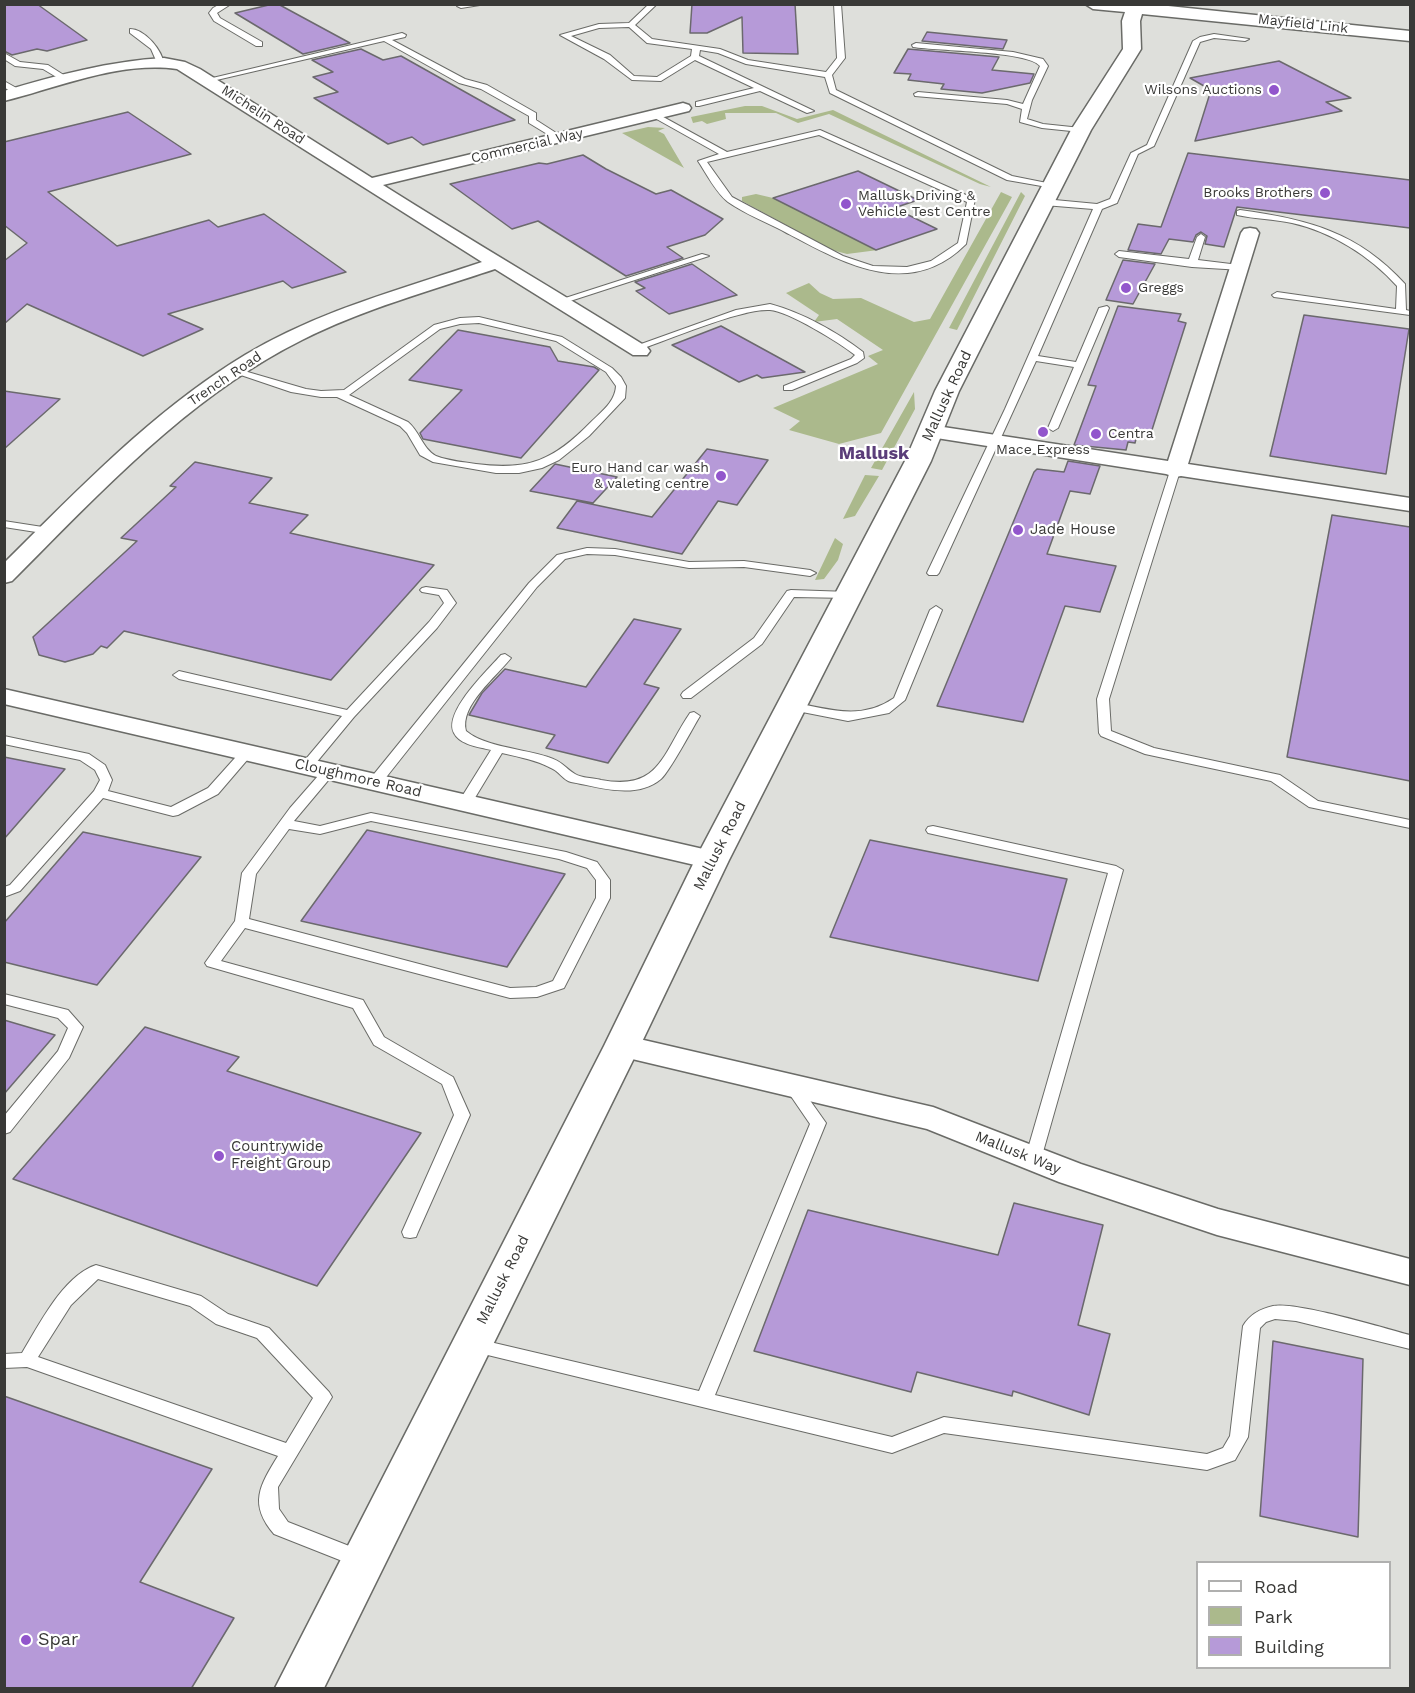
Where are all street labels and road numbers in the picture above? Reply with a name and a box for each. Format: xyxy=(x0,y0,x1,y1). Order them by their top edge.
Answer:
street label: Mayfield Link xyxy=(1257,11,1349,37)
street label: Michelin Road xyxy=(218,82,308,148)
street label: Commercial Way xyxy=(469,125,585,167)
street label: Trench Road xyxy=(185,348,265,410)
street label: Mallusk Road xyxy=(918,348,976,444)
street label: Cloughmore Road xyxy=(293,755,423,801)
street label: Mallusk Road xyxy=(690,798,750,894)
street label: Mallusk Way xyxy=(973,1128,1063,1178)
street label: Mallusk Road xyxy=(473,1232,533,1328)

